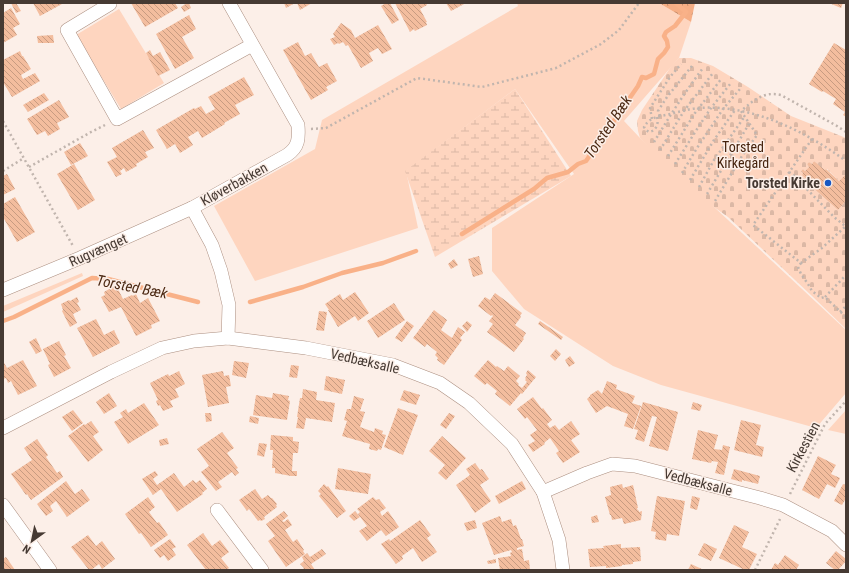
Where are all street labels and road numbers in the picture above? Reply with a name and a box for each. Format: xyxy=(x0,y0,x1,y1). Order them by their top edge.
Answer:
street label: Kløverbakken xyxy=(198,159,270,209)
street label: Rugvænget xyxy=(67,230,129,270)
street label: Vedbæksalle xyxy=(329,345,402,377)
street label: Kirkestien xyxy=(783,419,823,475)
street label: Vedbæksalle xyxy=(662,465,735,499)

